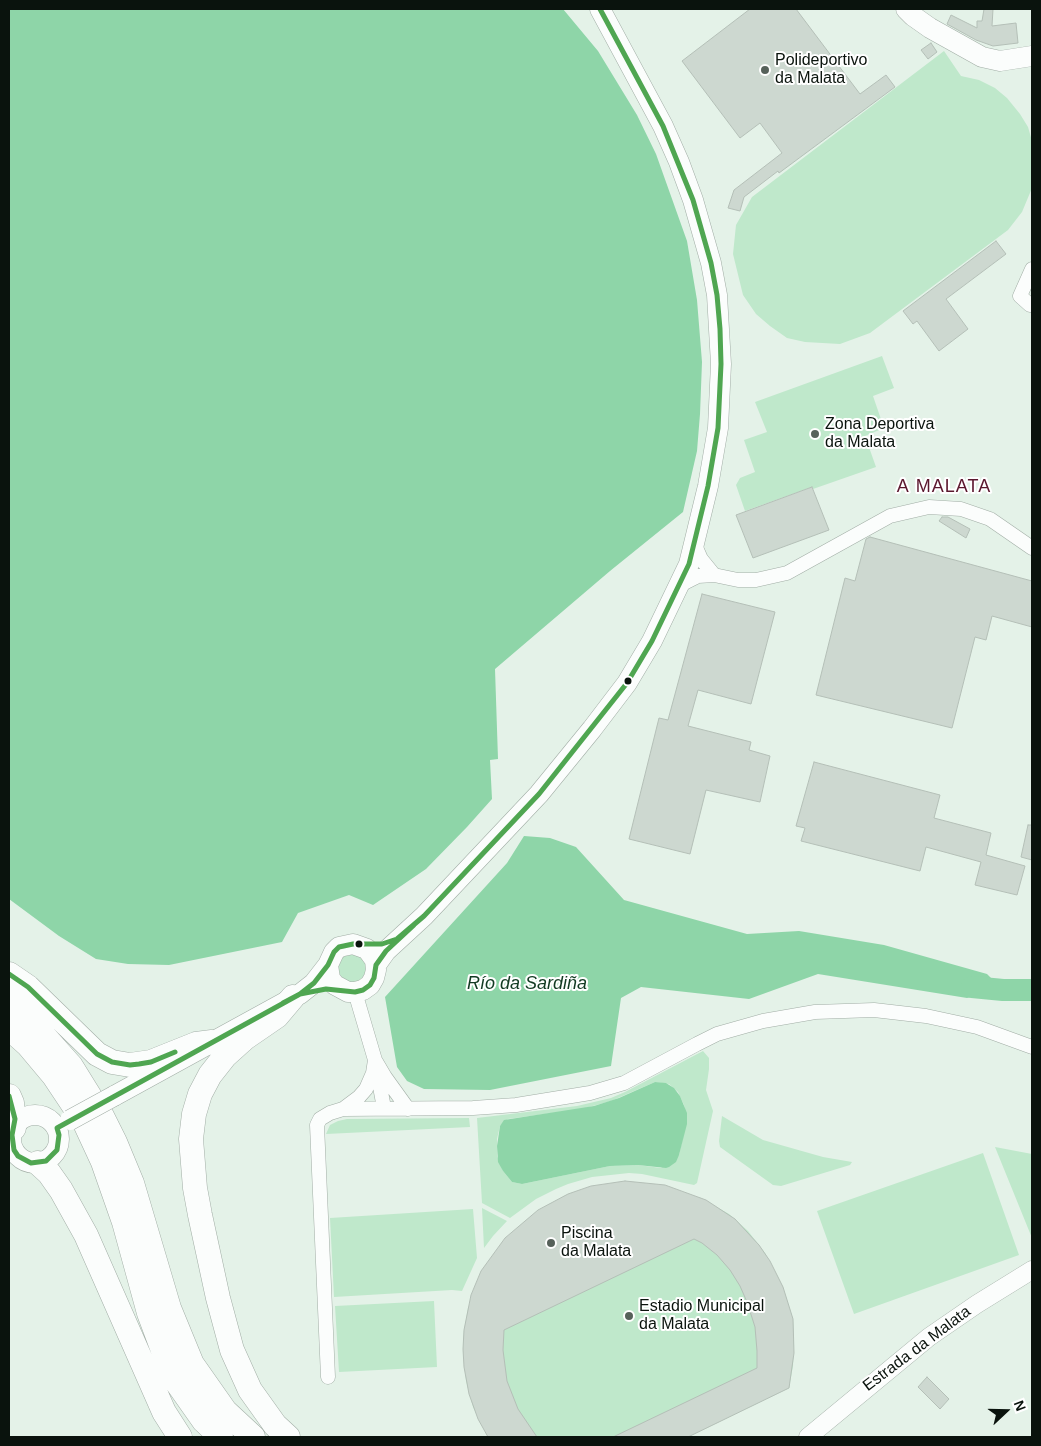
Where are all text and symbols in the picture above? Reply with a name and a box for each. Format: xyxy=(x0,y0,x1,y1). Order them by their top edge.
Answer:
place label: Polideportivo da Malata xyxy=(775,51,868,89)
marker: Polideportivo da Malata xyxy=(759,64,771,76)
place label: Zona Deportiva da Malata xyxy=(825,415,934,453)
marker: Zona Deportiva da Malata xyxy=(809,428,821,440)
district label: A MALATA xyxy=(896,476,992,498)
unlabelled marker xyxy=(623,676,633,686)
unlabelled marker xyxy=(354,939,364,949)
water label: Río da Sardiña xyxy=(467,973,587,995)
place label: Piscina da Malata xyxy=(561,1224,631,1262)
marker: Piscina da Malata xyxy=(545,1237,557,1249)
place label: Estadio Municipal da Malata xyxy=(639,1297,764,1335)
street label: Estrada da Malata xyxy=(859,1302,975,1396)
marker: Estadio Municipal da Malata xyxy=(623,1310,635,1322)
north arrow xyxy=(981,1386,1031,1436)
text: N xyxy=(1011,1398,1029,1413)

